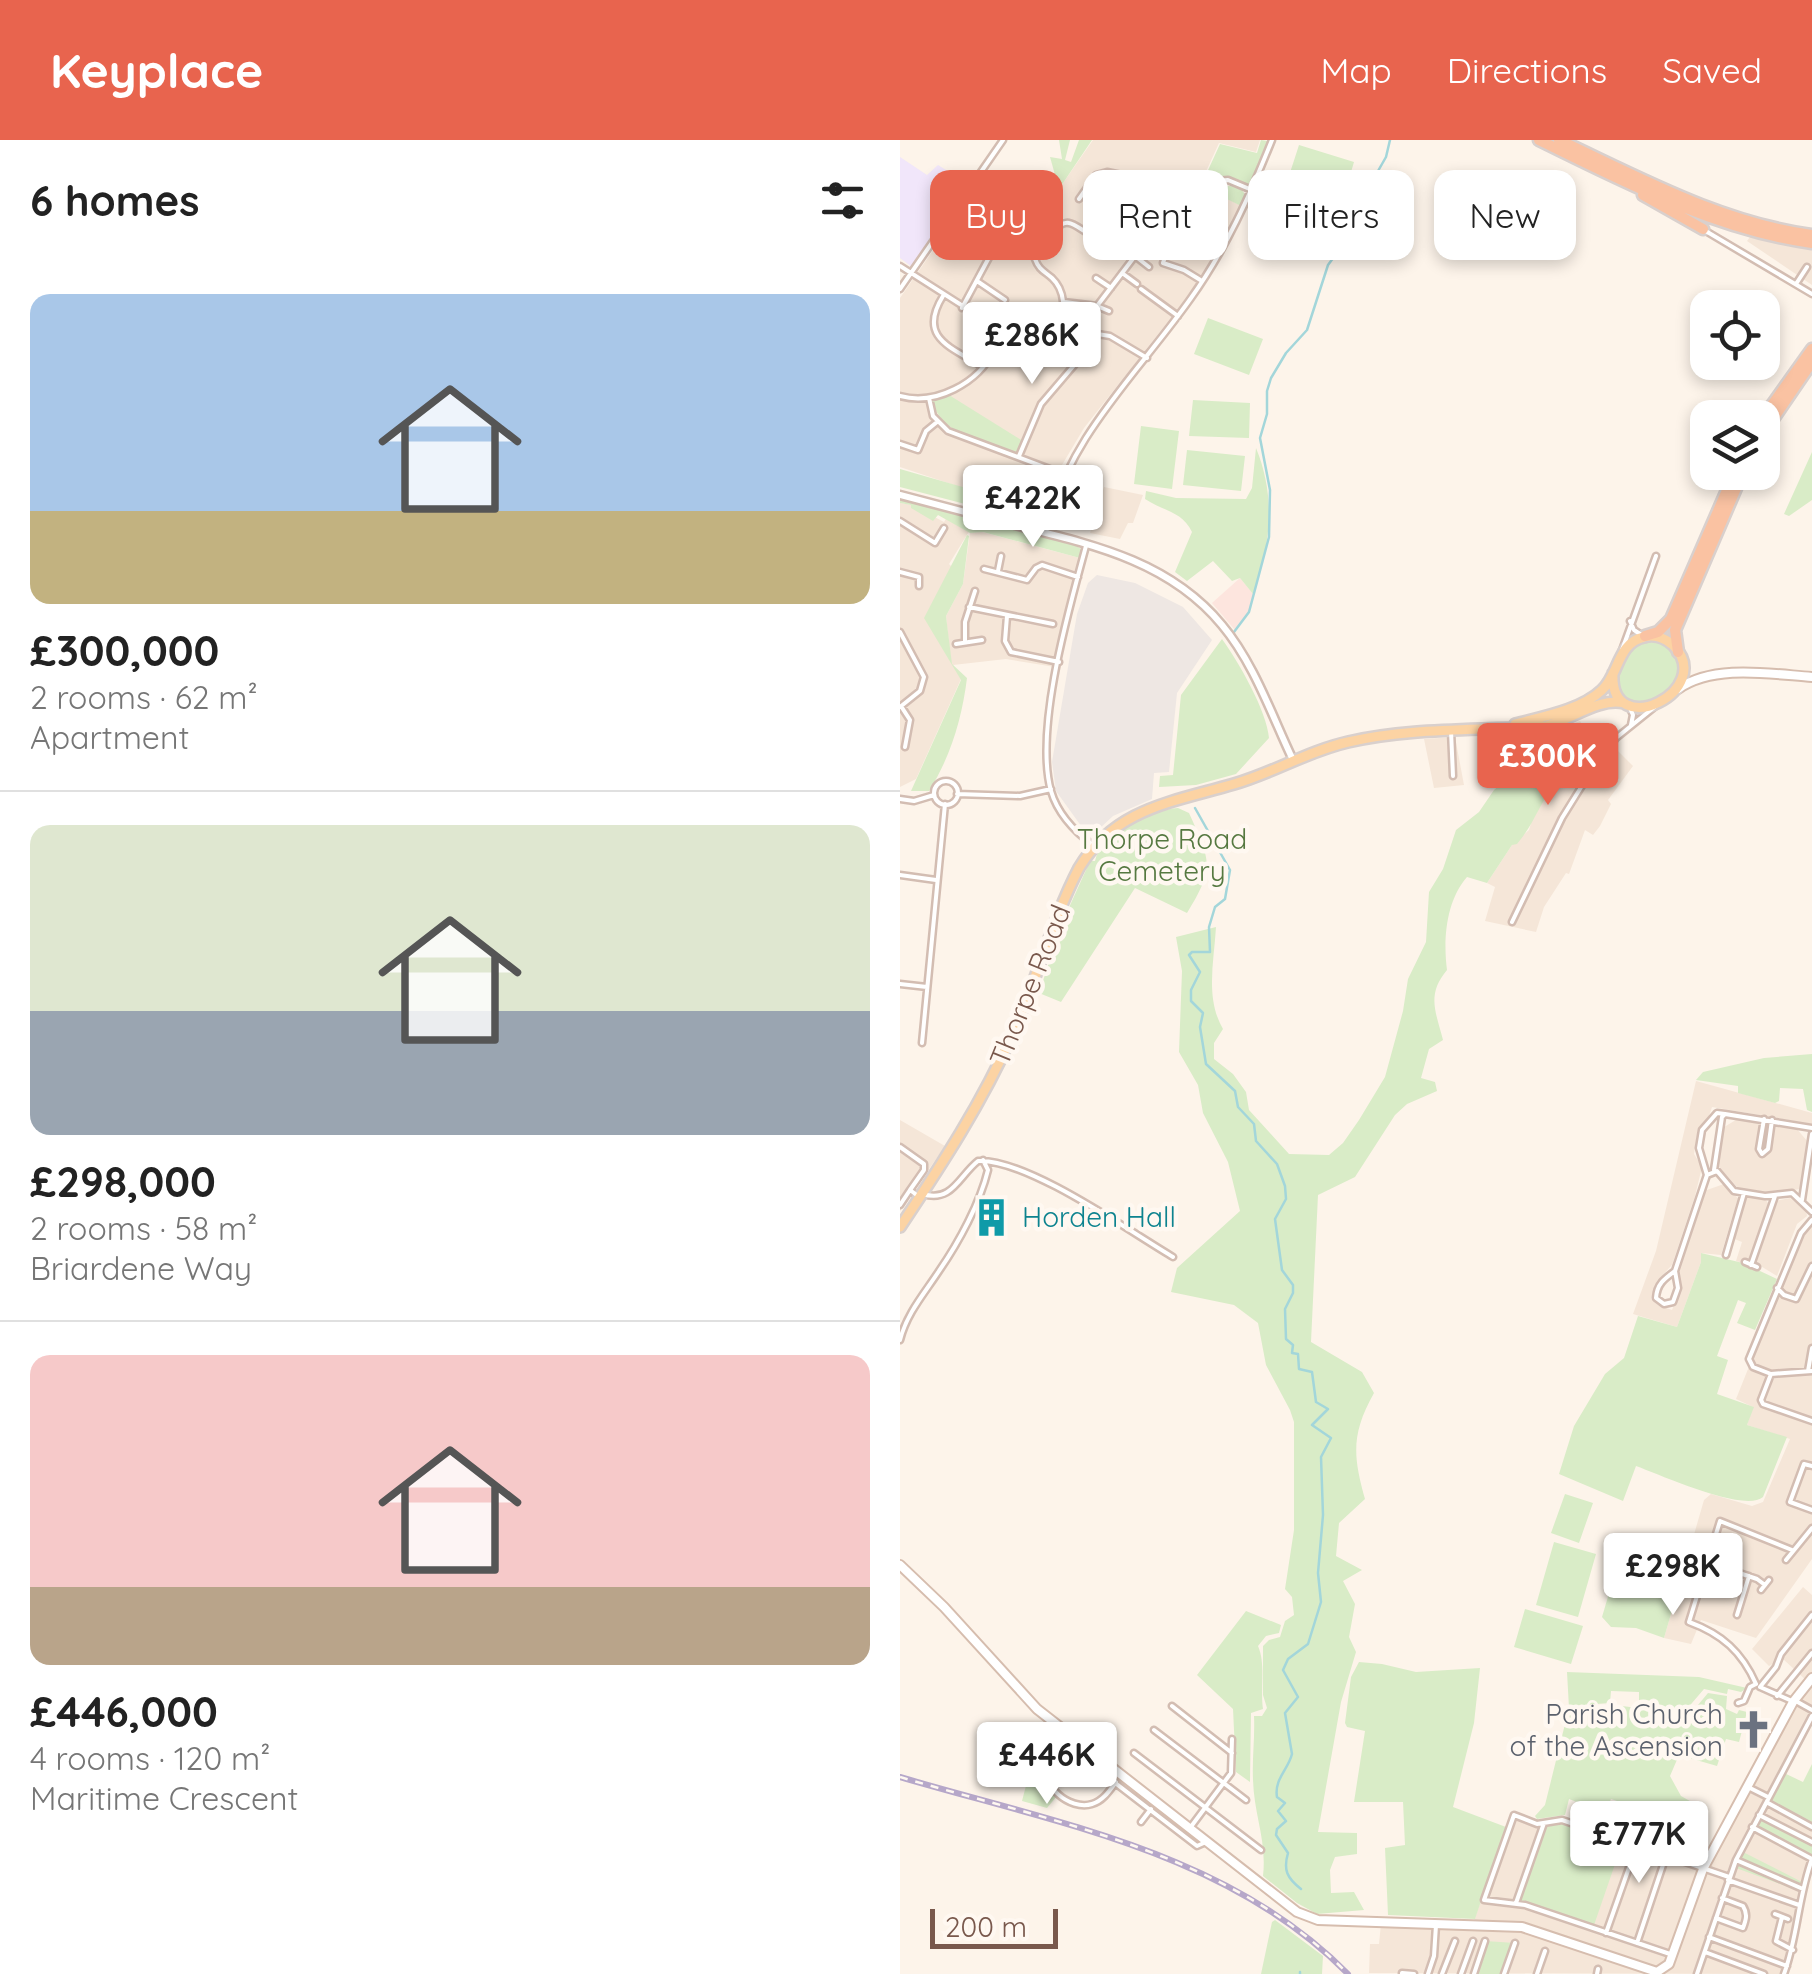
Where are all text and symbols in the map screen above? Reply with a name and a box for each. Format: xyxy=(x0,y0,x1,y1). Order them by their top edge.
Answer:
text: Keyplace xyxy=(50,40,263,100)
text: Map xyxy=(1320,48,1392,92)
text: Directions xyxy=(1447,48,1607,92)
text: Saved xyxy=(1662,48,1762,92)
chip: Buy xyxy=(930,170,1063,260)
chip: Rent xyxy=(1083,170,1228,260)
chip: Filters xyxy=(1248,170,1414,260)
chip: New xyxy=(1434,170,1576,260)
icon: filters xyxy=(815,173,870,228)
text: 6 homes xyxy=(30,174,200,227)
map controls xyxy=(1690,290,1780,490)
button: locate xyxy=(1690,290,1780,380)
pin: £286K xyxy=(962,302,1102,387)
text: £286K xyxy=(985,314,1079,354)
icon: home xyxy=(360,359,540,539)
button: layers xyxy=(1690,400,1780,490)
pin: £422K xyxy=(963,465,1103,550)
text: £422K xyxy=(985,477,1081,517)
text: £300,000 xyxy=(30,624,219,677)
text: 2 rooms · 62 m² xyxy=(30,677,258,717)
text: Apartment xyxy=(30,717,189,757)
pin: £300K xyxy=(1478,723,1618,808)
text: £300K xyxy=(1499,735,1597,775)
park label: Thorpe Road Cemetery xyxy=(1077,821,1247,888)
icon: home xyxy=(360,890,540,1070)
street label: Thorpe Road xyxy=(981,899,1078,1070)
text: £298,000 xyxy=(30,1155,216,1208)
building icon: Horden Hall xyxy=(971,1196,1013,1238)
place label: Horden Hall xyxy=(1022,1199,1176,1234)
text: 2 rooms · 58 m² xyxy=(30,1208,257,1248)
text: Briardene Way xyxy=(30,1248,252,1288)
icon: home xyxy=(360,1420,540,1600)
pin: £298K xyxy=(1603,1533,1743,1618)
text: £298K xyxy=(1626,1545,1720,1585)
text: £446,000 xyxy=(30,1685,218,1738)
place label: Parish Church of the Ascension xyxy=(1510,1696,1723,1763)
church icon: Parish Church of the Ascension xyxy=(1732,1709,1774,1751)
pin: £446K xyxy=(977,1722,1117,1807)
text: £446K xyxy=(999,1734,1095,1774)
text: 4 rooms · 120 m² xyxy=(30,1738,270,1778)
text: Maritime Crescent xyxy=(30,1778,298,1818)
pin: £777K xyxy=(1569,1801,1709,1886)
text: £777K xyxy=(1592,1813,1686,1853)
scale bar xyxy=(930,1904,1058,1948)
text: 200 m xyxy=(945,1909,1027,1944)

